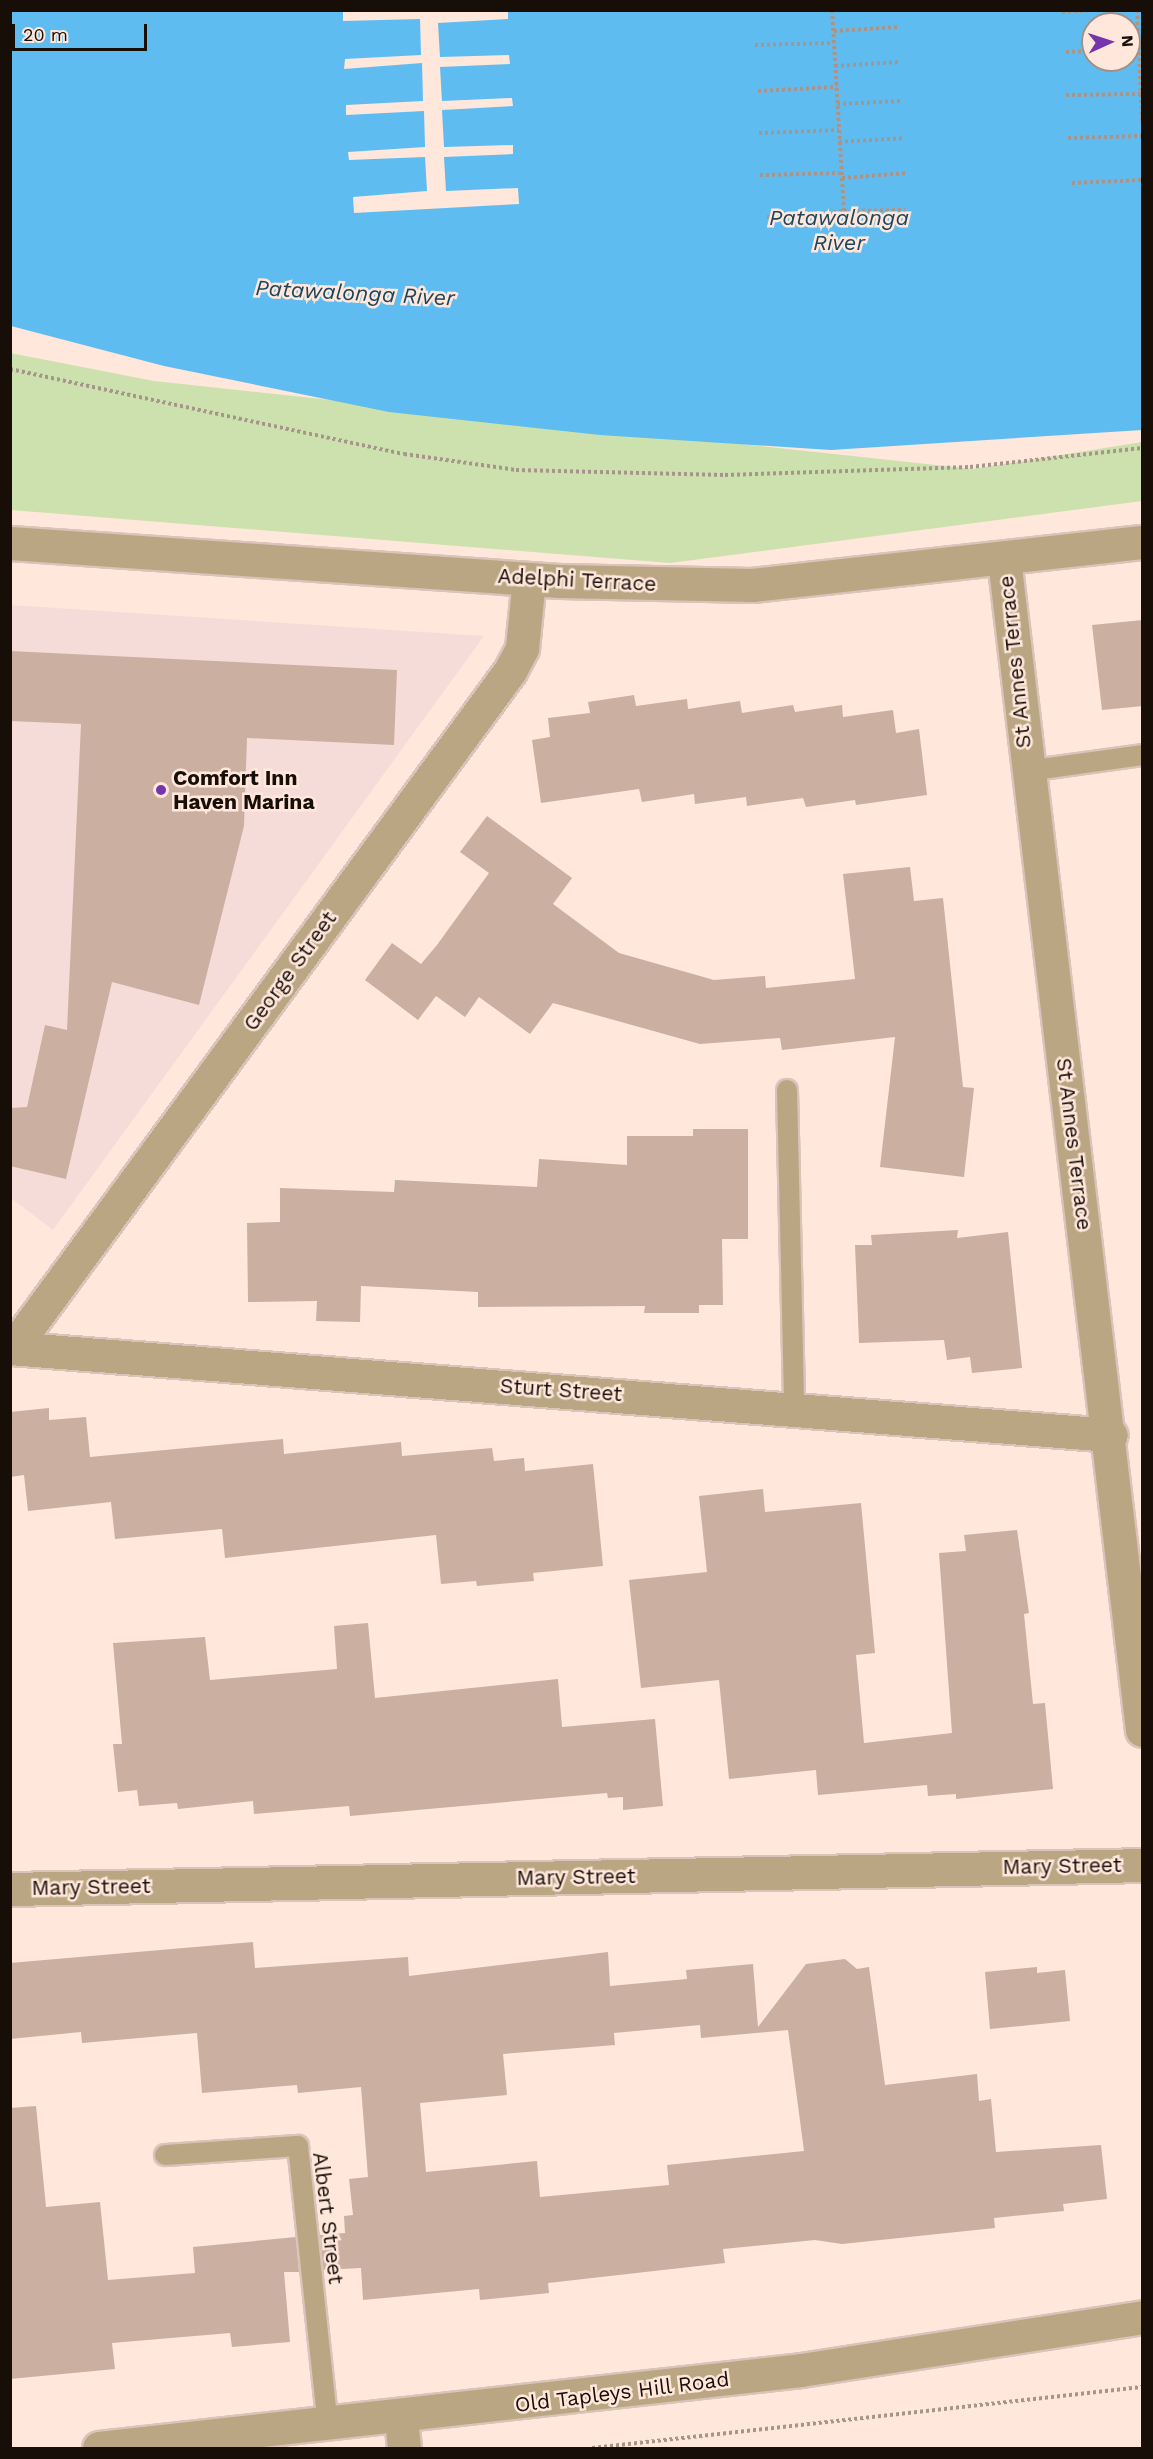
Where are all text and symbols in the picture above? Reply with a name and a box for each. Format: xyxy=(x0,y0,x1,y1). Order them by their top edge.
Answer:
scale bar xyxy=(15,12,150,50)
north arrow xyxy=(1081,12,1141,72)
text: 20 m xyxy=(23,24,68,45)
text: N xyxy=(1118,35,1137,48)
water label: Patawalonga River xyxy=(769,204,909,255)
water label: Patawalonga River xyxy=(255,275,455,311)
street label: Adelphi Terrace xyxy=(497,563,657,597)
street label: St Annes Terrace xyxy=(993,574,1037,750)
place label: Comfort Inn Haven Marina xyxy=(173,765,315,815)
marker: Comfort Inn Haven Marina xyxy=(154,783,168,797)
street label: George Street xyxy=(238,906,342,1036)
street label: St Annes Terrace xyxy=(1051,1056,1097,1232)
street label: Sturt Street xyxy=(499,1373,623,1407)
street label: Mary Street xyxy=(1002,1852,1122,1880)
street label: Mary Street xyxy=(516,1863,636,1891)
street label: Mary Street xyxy=(31,1873,151,1901)
street label: Albert Street xyxy=(307,2151,349,2285)
street label: Old Tapleys Hill Road xyxy=(513,2366,731,2418)

